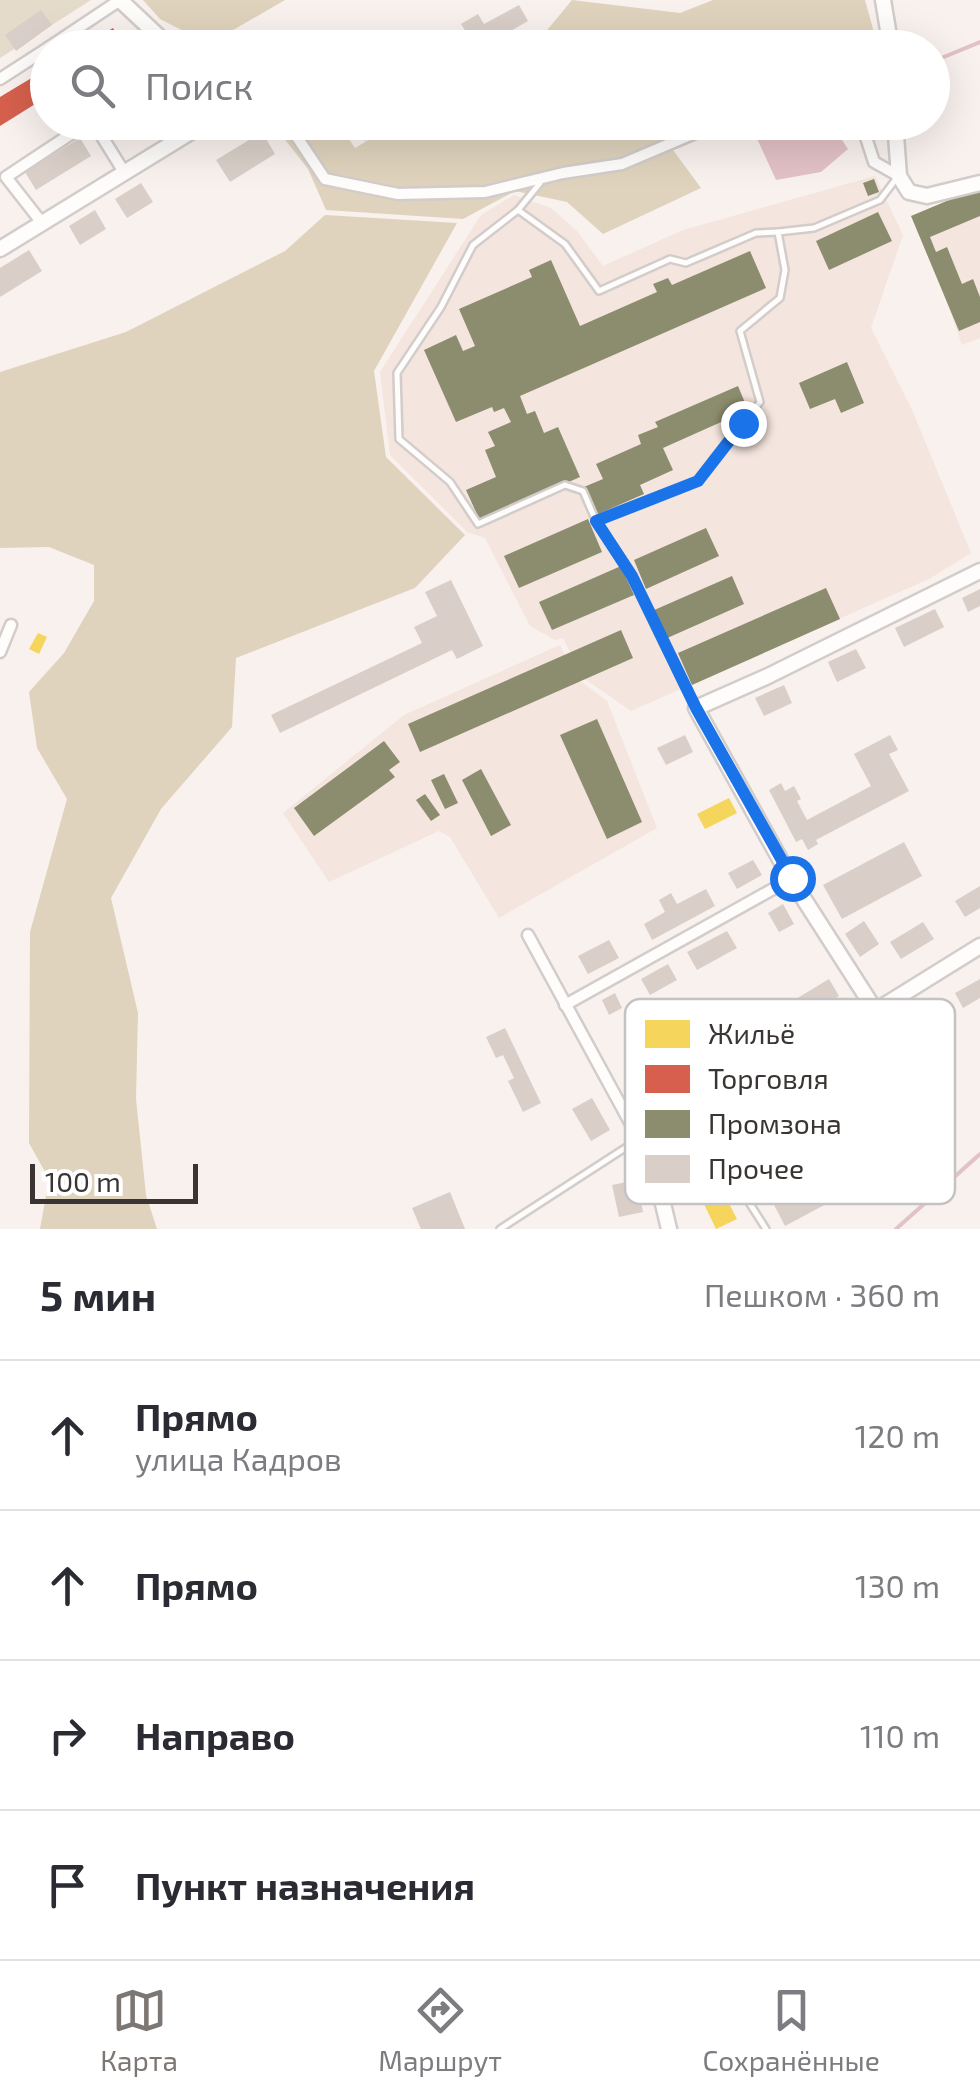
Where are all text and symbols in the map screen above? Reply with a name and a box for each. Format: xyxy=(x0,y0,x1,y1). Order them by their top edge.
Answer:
search box xyxy=(30,30,950,140)
icon: search xyxy=(65,58,120,113)
text: Поиск xyxy=(145,62,254,108)
route end xyxy=(721,401,767,447)
route start xyxy=(770,856,816,902)
legend xyxy=(625,999,955,1204)
text: Жильё xyxy=(708,1016,795,1050)
text: Торговля xyxy=(708,1061,829,1095)
text: Промзона xyxy=(708,1106,842,1140)
text: Прочее xyxy=(708,1151,804,1185)
scale bar xyxy=(30,1159,198,1204)
text: 100 m xyxy=(45,1164,121,1198)
text: 5 мин xyxy=(40,1269,156,1319)
text: Пешком · 360 m xyxy=(704,1275,940,1313)
text: Прямо xyxy=(135,1393,258,1439)
icon: ahead xyxy=(40,1408,95,1463)
text: 120 m xyxy=(855,1416,940,1454)
text: улица Кадров xyxy=(135,1439,342,1477)
icon: ahead xyxy=(40,1558,95,1613)
text: Прямо xyxy=(135,1562,258,1608)
text: 130 m xyxy=(855,1566,940,1604)
icon: right xyxy=(40,1708,95,1763)
text: Направо xyxy=(135,1712,295,1758)
text: 110 m xyxy=(860,1716,940,1754)
icon: arrive xyxy=(40,1858,95,1913)
text: Пункт назначения xyxy=(135,1862,475,1908)
tab: Карта xyxy=(100,1983,178,2077)
tab: Маршрут xyxy=(378,1983,502,2077)
tab: Сохранённые xyxy=(702,1983,880,2077)

